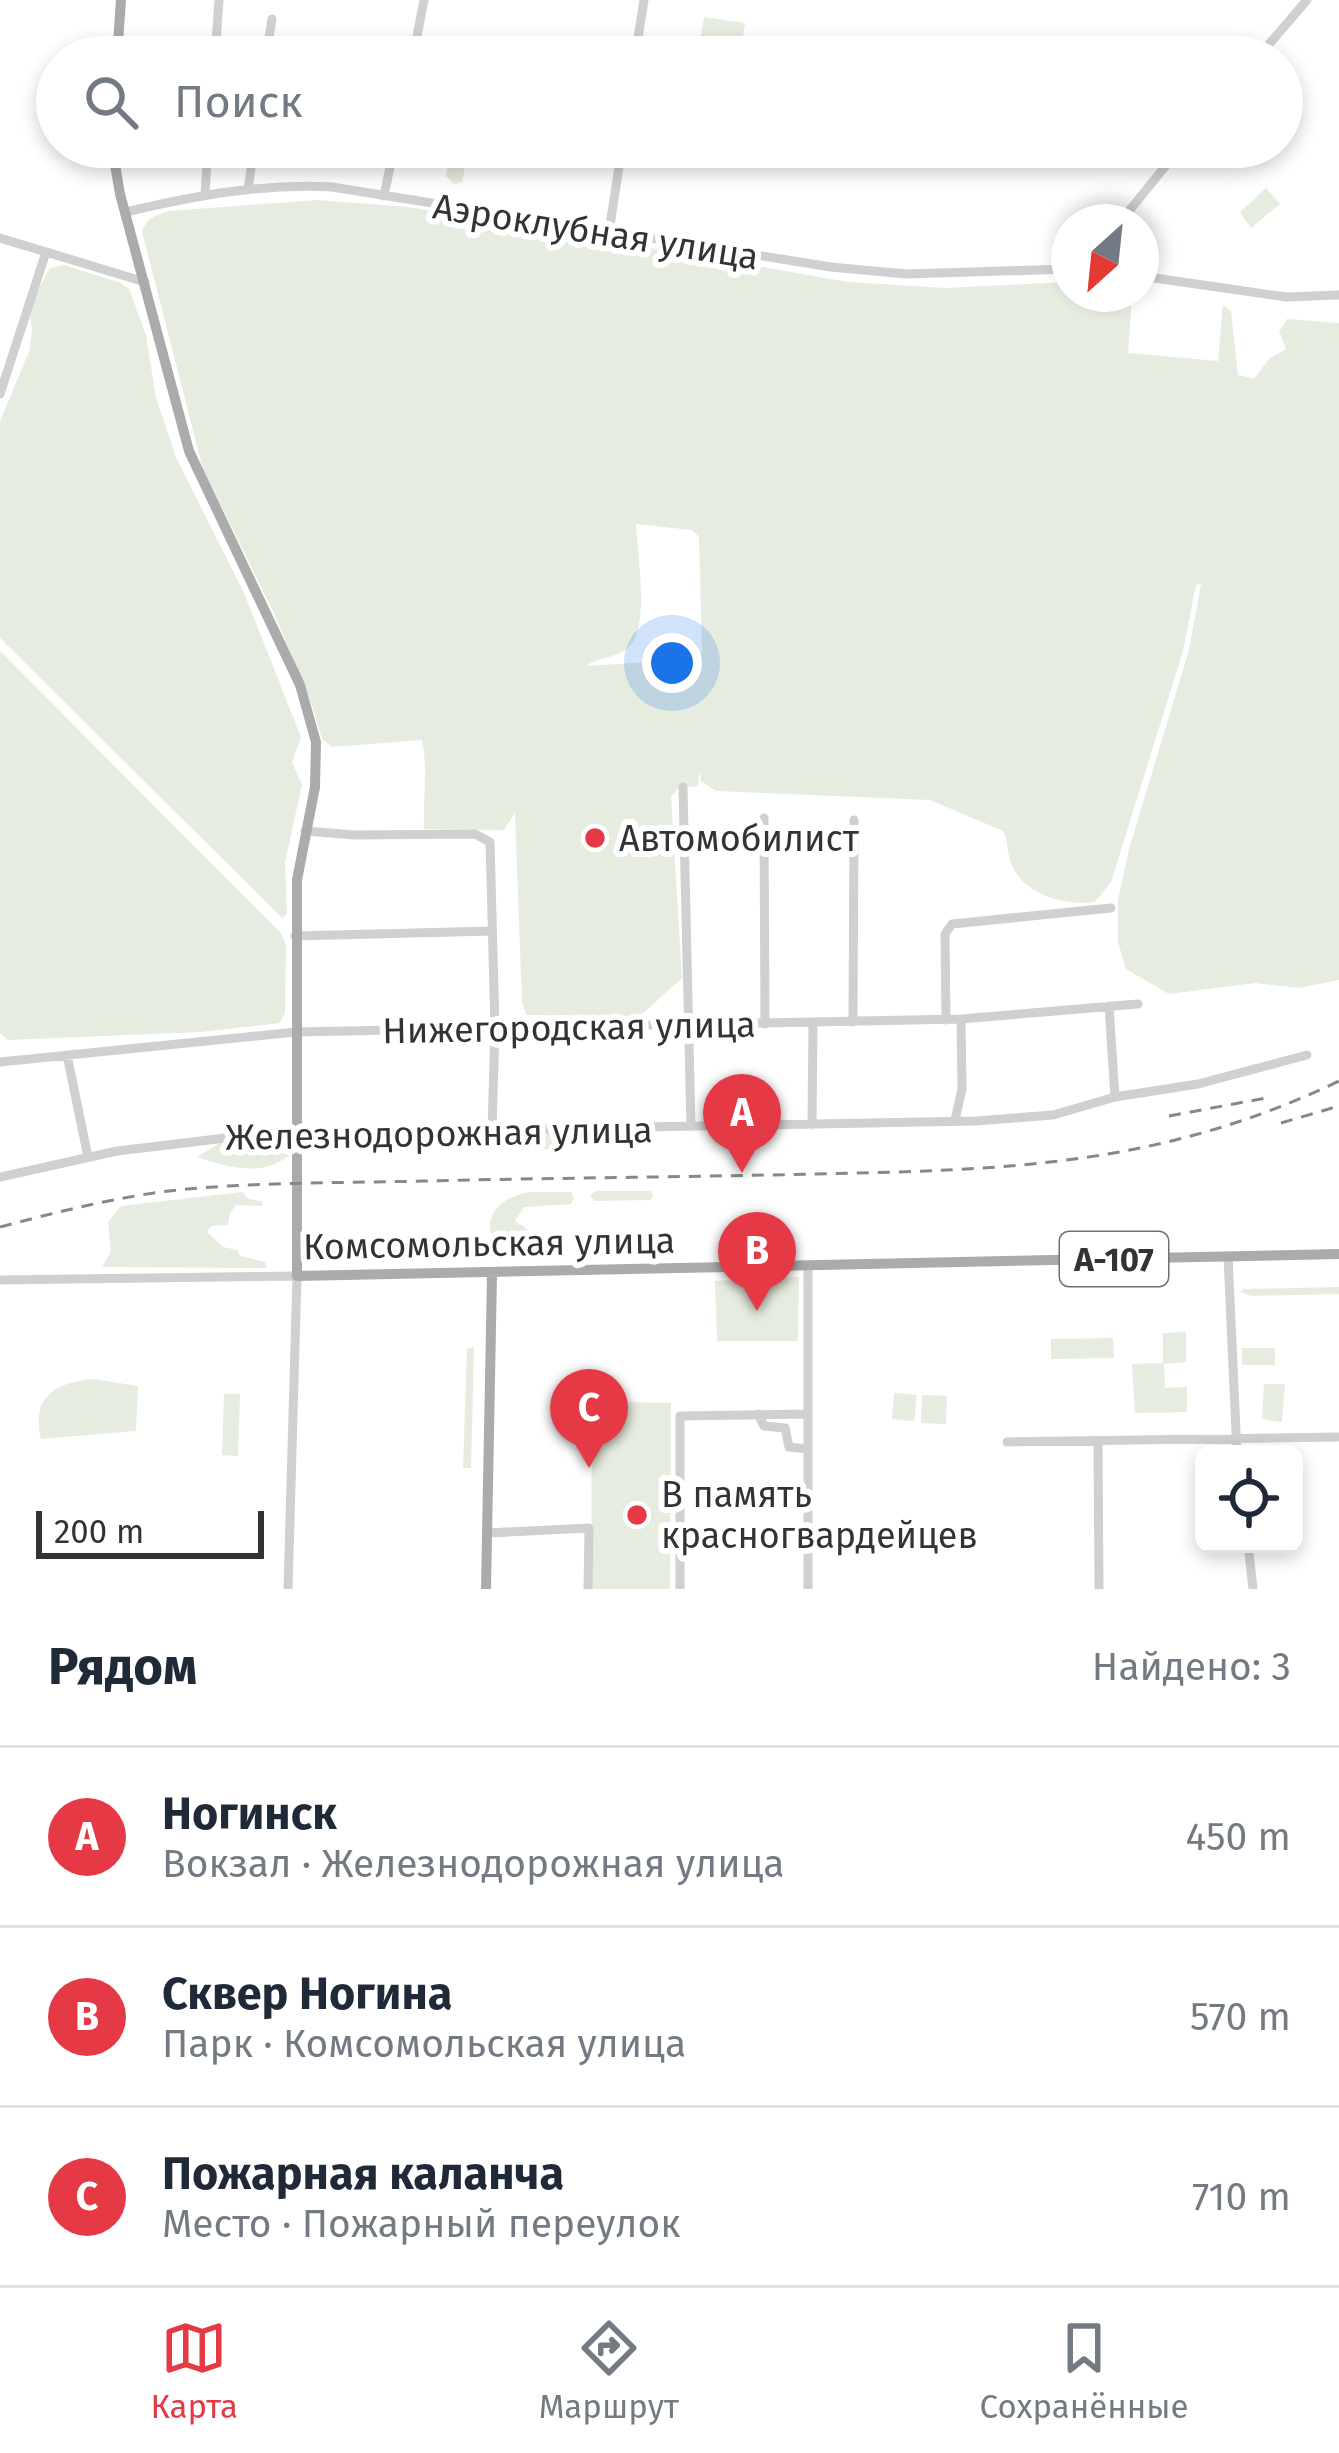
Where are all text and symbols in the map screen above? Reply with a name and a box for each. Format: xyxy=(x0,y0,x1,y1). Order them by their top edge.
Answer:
search box xyxy=(36,36,1303,168)
icon: search xyxy=(78,69,144,135)
text: Поиск xyxy=(174,75,303,129)
street label: Аэроклубная улица xyxy=(430,185,762,279)
north arrow xyxy=(1051,204,1159,312)
your location xyxy=(642,633,702,693)
place label: Автомобилист xyxy=(619,817,860,861)
marker: Автомобилист xyxy=(582,825,608,851)
street label: Нижегородская улица xyxy=(382,1003,756,1053)
pin: A xyxy=(703,1074,781,1173)
street label: Железнодорожная улица xyxy=(225,1108,653,1160)
pin: B xyxy=(718,1212,796,1311)
street label: Комсомольская улица xyxy=(303,1219,675,1269)
road number: А-107 xyxy=(1060,1232,1168,1286)
pin: C xyxy=(550,1369,628,1468)
map controls xyxy=(1195,1445,1303,1553)
button: locate xyxy=(1195,1445,1303,1553)
place label: В память красногвардейцев xyxy=(661,1473,978,1558)
marker: В память красногвардейцев xyxy=(624,1502,650,1528)
scale bar xyxy=(36,1505,264,1558)
text: 200 m xyxy=(54,1512,144,1552)
text: Рядом xyxy=(48,1636,197,1698)
text: Найдено: 3 xyxy=(1092,1644,1291,1690)
text: Ногинск xyxy=(162,1787,337,1841)
text: A xyxy=(75,1814,99,1860)
text: 450 m xyxy=(1186,1814,1291,1860)
text: Вокзал · Железнодорожная улица xyxy=(162,1841,785,1887)
text: Сквер Ногина xyxy=(162,1967,452,2021)
text: B xyxy=(75,1994,99,2040)
text: 570 m xyxy=(1190,1994,1291,2040)
text: Парк · Комсомольская улица xyxy=(162,2021,686,2067)
text: Пожарная каланча xyxy=(162,2147,564,2201)
text: C xyxy=(76,2174,98,2220)
text: 710 m xyxy=(1192,2174,1291,2220)
text: Место · Пожарный переулок xyxy=(162,2201,681,2247)
tab: Карта xyxy=(150,2315,238,2427)
tab: Маршрут xyxy=(539,2315,679,2427)
tab: Сохранённые xyxy=(980,2315,1189,2427)

